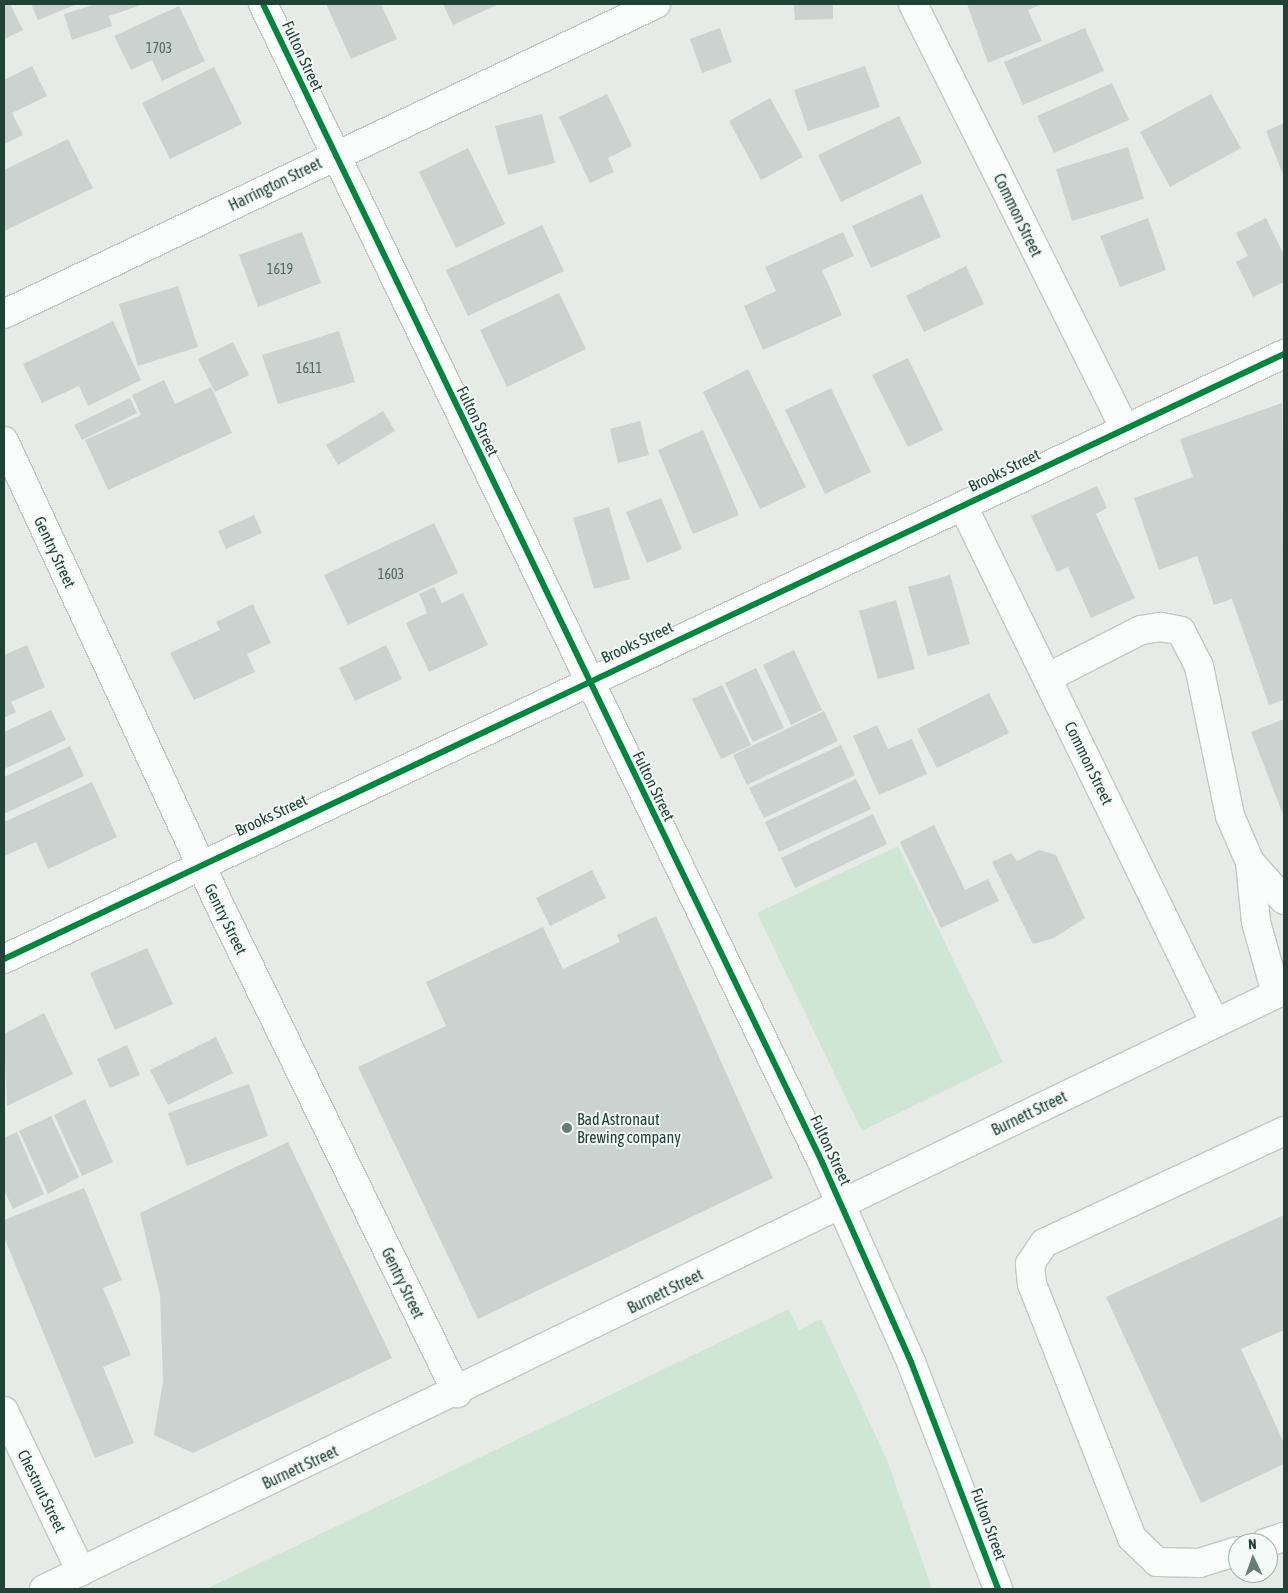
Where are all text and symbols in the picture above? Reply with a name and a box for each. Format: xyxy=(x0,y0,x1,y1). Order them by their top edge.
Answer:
street label: Fulton Street xyxy=(278,18,328,94)
house number: 1703 xyxy=(146,40,172,56)
street label: Harrington Street xyxy=(225,153,325,215)
street label: Common Street xyxy=(990,170,1046,260)
house number: 1619 xyxy=(267,261,293,277)
house number: 1611 xyxy=(296,360,322,376)
street label: Fulton Street xyxy=(453,383,503,459)
street label: Brooks Street xyxy=(965,444,1043,496)
street label: Gentry Street xyxy=(30,513,80,591)
house number: 1603 xyxy=(378,566,404,582)
street label: Brooks Street xyxy=(598,617,676,667)
street label: Common Street xyxy=(1061,718,1117,808)
street label: Fulton Street xyxy=(629,748,679,824)
street label: Brooks Street xyxy=(232,790,310,840)
street label: Gentry Street xyxy=(201,880,251,958)
street label: Burnett Street xyxy=(988,1086,1070,1140)
place label: Bad Astronaut Brewing company xyxy=(577,1109,681,1147)
street label: Fulton Street xyxy=(806,1112,856,1188)
marker: Bad Astronaut Brewing company xyxy=(561,1122,573,1134)
street label: Gentry Street xyxy=(378,1244,428,1322)
street label: Burnett Street xyxy=(624,1264,706,1318)
street label: Burnett Street xyxy=(259,1441,341,1493)
street label: Chestnut Street xyxy=(14,1446,70,1536)
street label: Fulton Street xyxy=(967,1485,1011,1563)
north arrow xyxy=(1228,1533,1278,1583)
text: N xyxy=(1248,1536,1257,1552)

